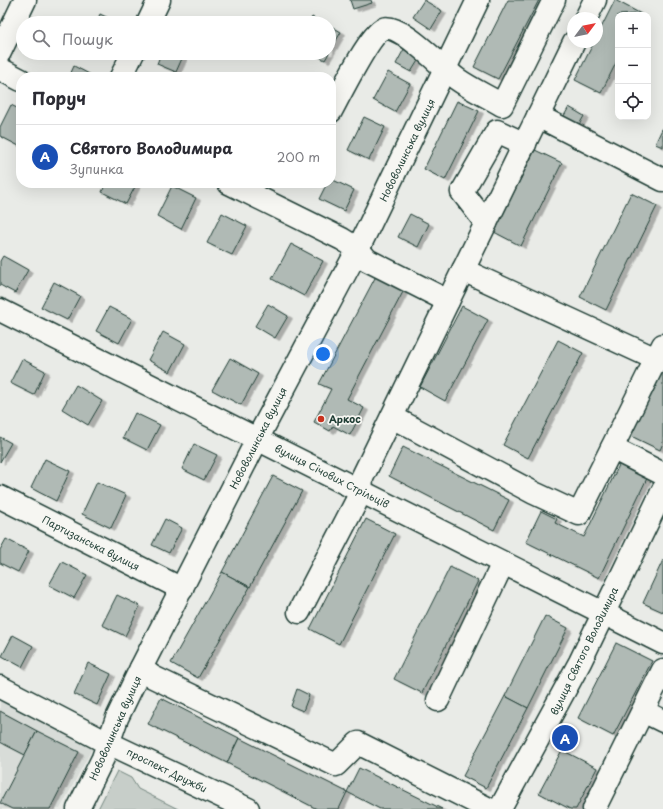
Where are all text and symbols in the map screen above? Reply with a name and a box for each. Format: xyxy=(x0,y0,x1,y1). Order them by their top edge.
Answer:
north arrow xyxy=(567,12,603,48)
map controls xyxy=(615,12,651,120)
button: + xyxy=(615,12,651,48)
search box xyxy=(16,16,336,60)
icon: search xyxy=(30,27,52,49)
text: Пошук xyxy=(62,27,113,50)
button: − xyxy=(615,48,651,84)
button: locate xyxy=(615,84,651,120)
text: Поруч xyxy=(32,85,86,111)
street label: Нововолинська вулиця xyxy=(375,96,438,204)
text: Святого Володимира xyxy=(70,136,233,159)
text: A xyxy=(40,147,50,166)
text: 200 m xyxy=(277,147,320,166)
text: Зупинка xyxy=(70,159,124,178)
your location xyxy=(313,344,333,364)
street label: Нововолинська вулиця xyxy=(225,384,290,491)
place label: Аркос xyxy=(329,411,361,426)
marker: Аркос xyxy=(316,414,326,424)
street label: вулиця Січових Стрільців xyxy=(272,440,392,511)
street label: Партизанська вулиця xyxy=(40,511,143,574)
street label: вулиця Святого Володимира xyxy=(546,584,621,717)
street label: Нововолинська вулиця xyxy=(85,673,144,782)
pin: A xyxy=(552,723,578,753)
street label: проспект Дружби xyxy=(124,744,210,796)

